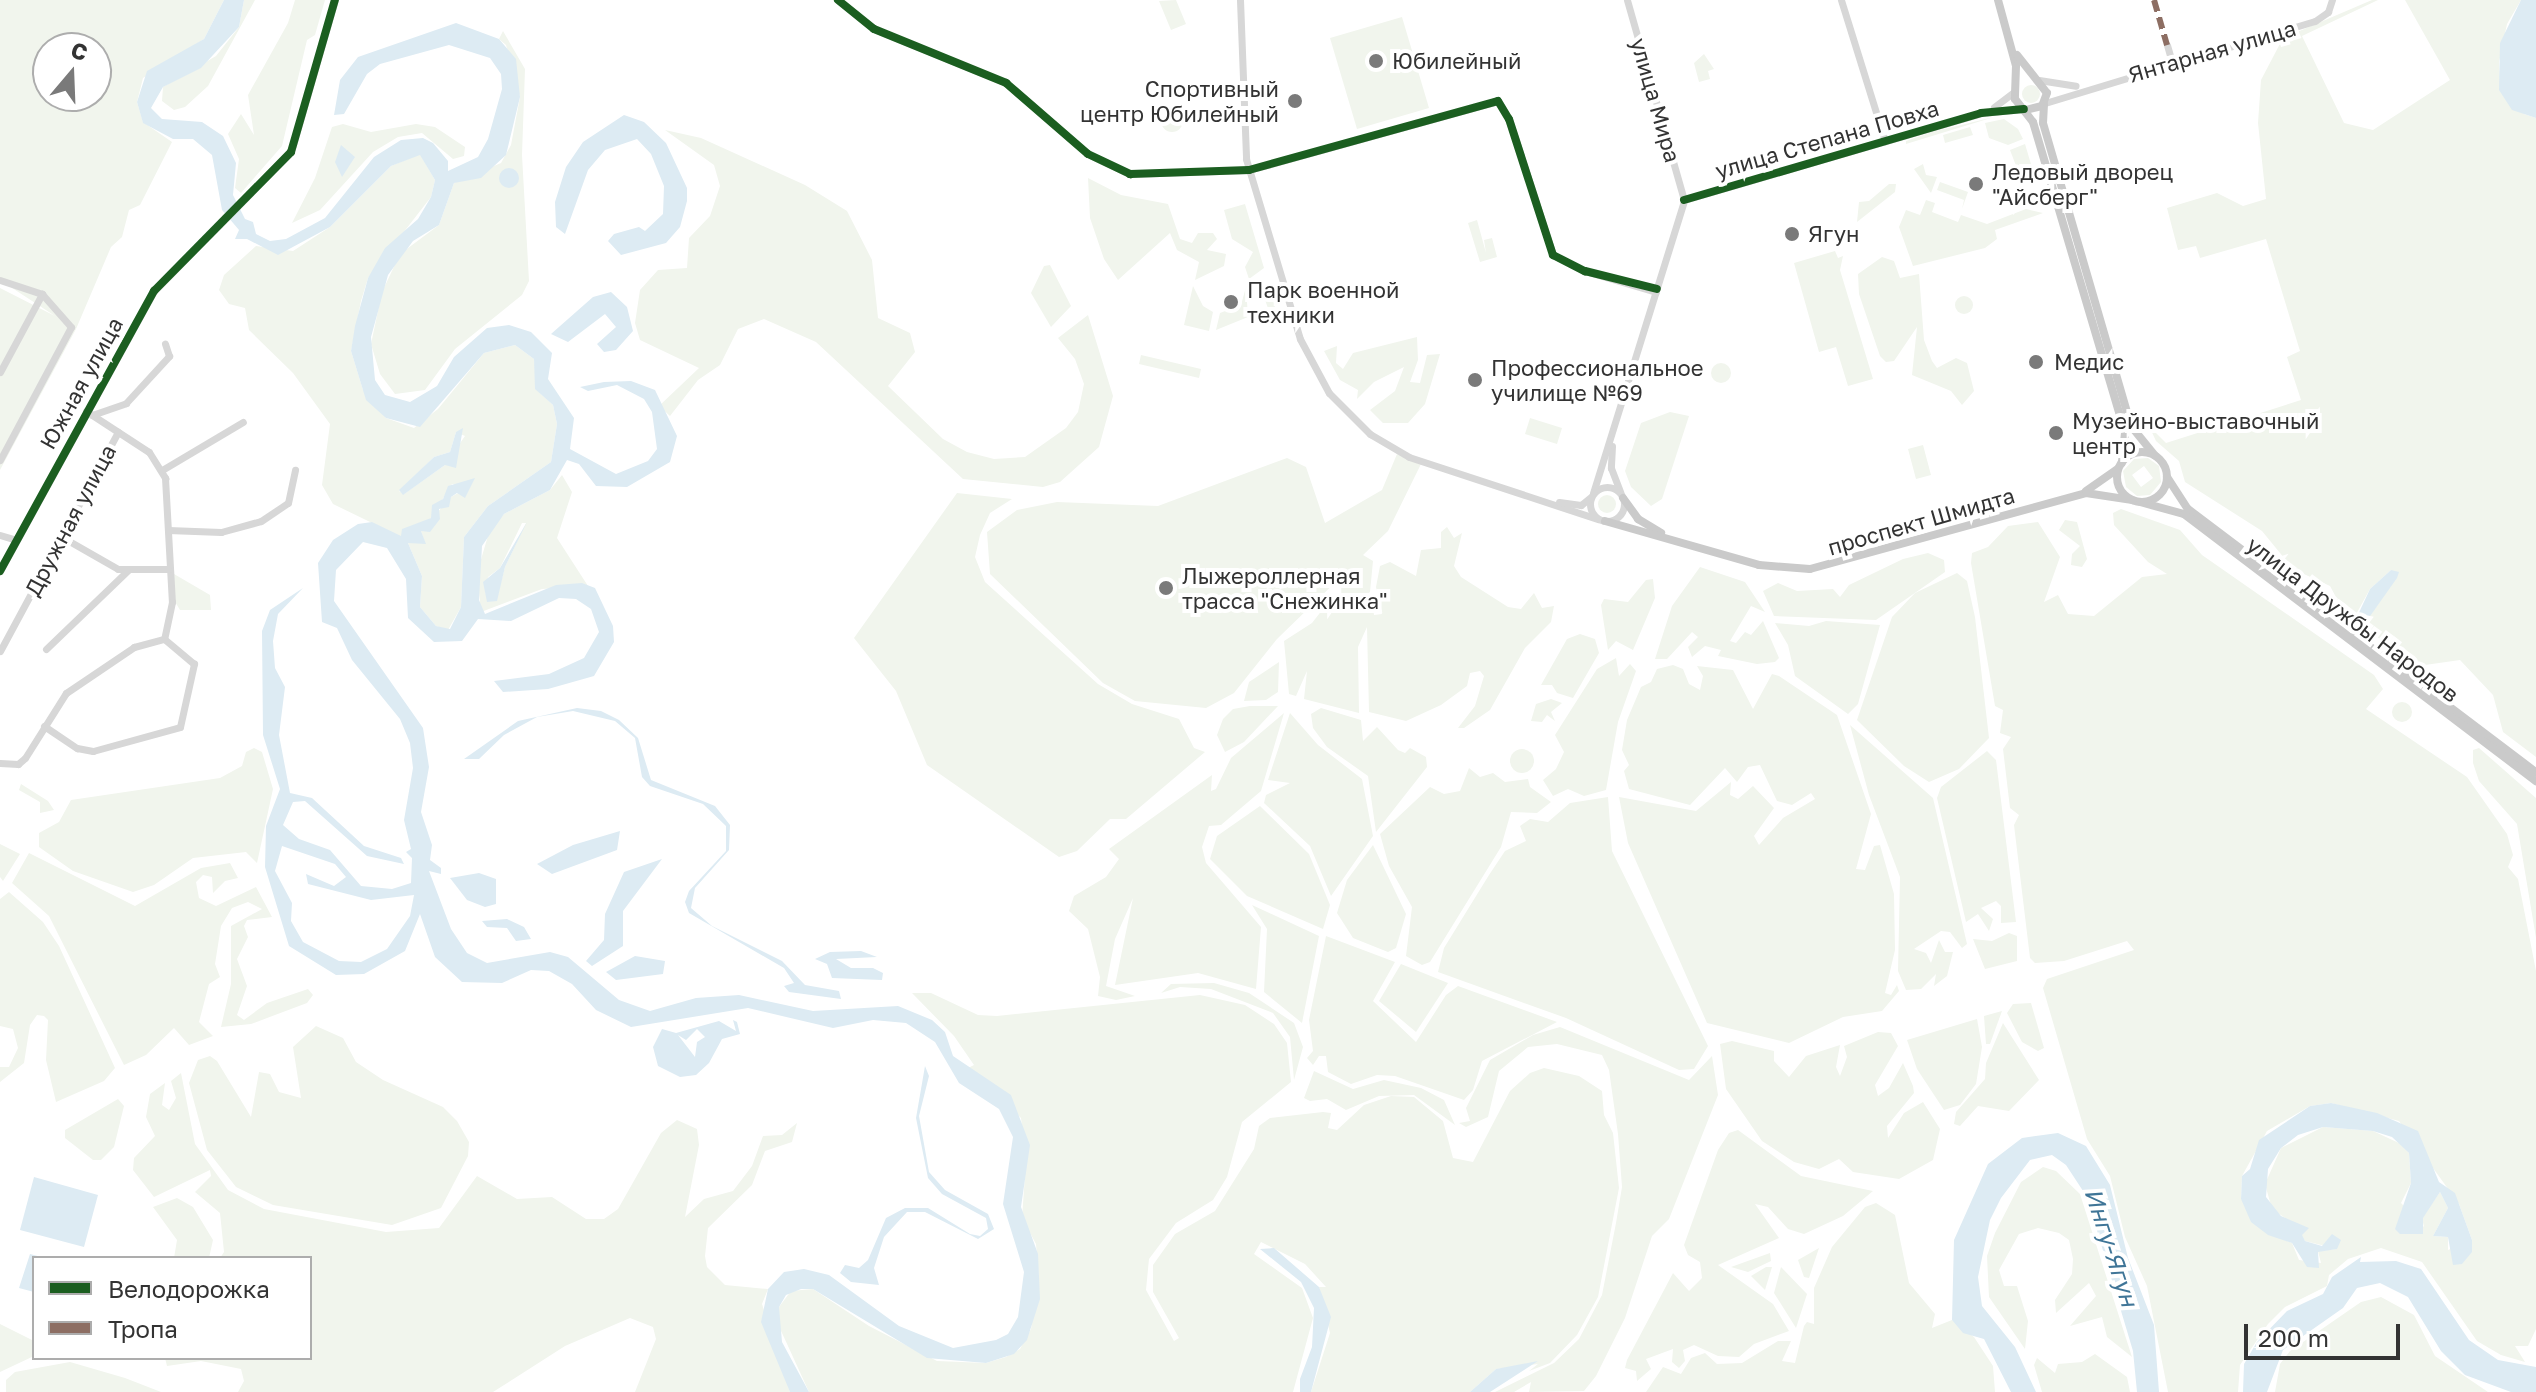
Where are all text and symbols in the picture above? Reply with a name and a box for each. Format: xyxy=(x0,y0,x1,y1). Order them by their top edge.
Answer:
street label: Янтарная улица xyxy=(2125,14,2299,88)
north arrow xyxy=(32,32,112,112)
text: С xyxy=(68,35,91,66)
street label: улица Мира xyxy=(1626,35,1686,165)
place label: Юбилейный xyxy=(1392,48,1521,74)
marker: Юбилейный xyxy=(1367,52,1385,70)
place label: Спортивный центр Юбилейный xyxy=(1080,75,1279,126)
marker: Спортивный центр Юбилейный xyxy=(1286,92,1304,110)
street label: улица Степана Повха xyxy=(1712,94,1942,184)
place label: Ледовый дворец "Айсберг" xyxy=(1992,158,2173,210)
marker: Ледовый дворец "Айсберг" xyxy=(1967,175,1985,193)
place label: Ягун xyxy=(1808,221,1859,247)
marker: Ягун xyxy=(1783,225,1801,243)
place label: Парк военной техники xyxy=(1247,276,1399,328)
marker: Парк военной техники xyxy=(1222,293,1240,311)
street label: Южная улица xyxy=(34,312,128,454)
place label: Медис xyxy=(2054,349,2124,375)
marker: Медис xyxy=(2025,351,2047,373)
place label: Профессиональное училище №69 xyxy=(1491,354,1704,406)
marker: Профессиональное училище №69 xyxy=(1466,371,1484,389)
place label: Музейно-выставочный центр xyxy=(2072,407,2319,458)
marker: Музейно-выставочный центр xyxy=(2047,424,2065,442)
street label: Дружная улица xyxy=(19,440,121,600)
street label: проспект Шмидта xyxy=(1824,482,2018,560)
street label: улица Дружбы Народов xyxy=(2242,531,2464,707)
place label: Лыжероллерная трасса "Снежинка" xyxy=(1182,562,1388,614)
marker: Лыжероллерная трасса "Снежинка" xyxy=(1157,579,1175,597)
water label: Ингу-Ягун xyxy=(2079,1184,2145,1310)
legend xyxy=(32,1256,312,1360)
text: Велодорожка xyxy=(108,1274,270,1303)
scale bar xyxy=(2248,1308,2404,1358)
text: Тропа xyxy=(108,1314,178,1343)
text: 200 m xyxy=(2258,1323,2329,1352)

